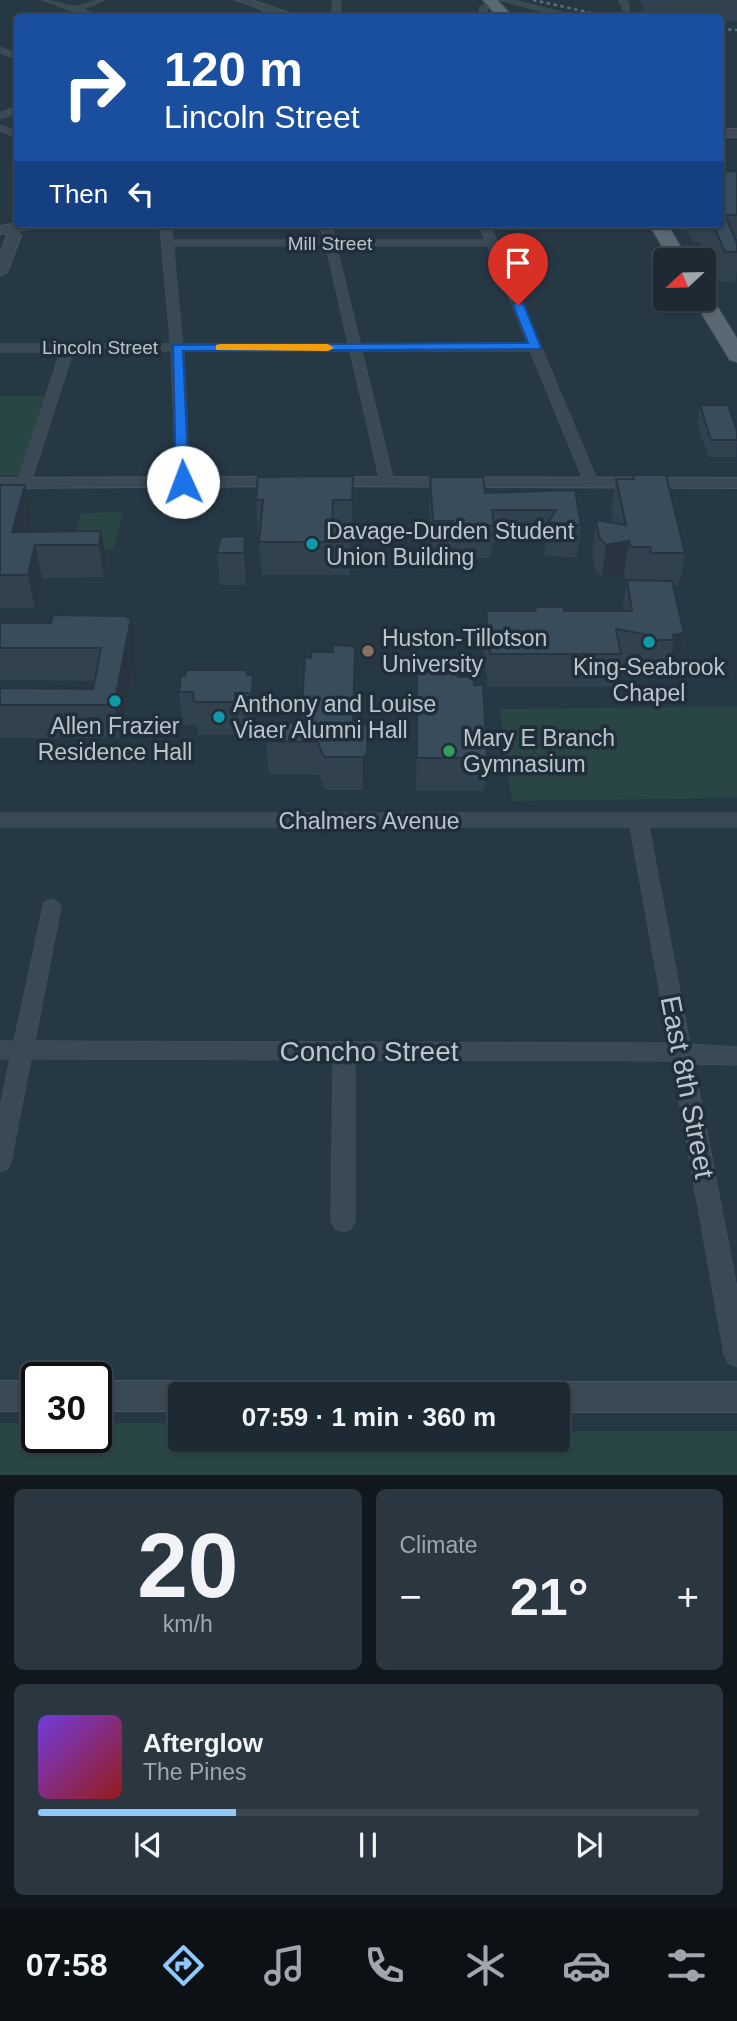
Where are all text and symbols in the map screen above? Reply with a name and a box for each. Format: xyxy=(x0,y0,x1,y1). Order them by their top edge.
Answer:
icon: right xyxy=(49,42,140,133)
text: 120 m xyxy=(164,42,303,96)
text: Lincoln Street xyxy=(164,99,360,135)
icon: left xyxy=(122,175,160,213)
text: Then xyxy=(49,179,108,209)
street label: Mill Street xyxy=(288,233,373,254)
pin xyxy=(488,233,548,305)
icon: arrive xyxy=(499,244,537,282)
north arrow xyxy=(653,248,716,312)
map controls xyxy=(653,248,716,311)
street label: Lincoln Street xyxy=(42,337,159,358)
position arrow xyxy=(146,445,220,519)
place label: Davage-Durden Student Union Building xyxy=(326,518,575,570)
marker: Davage-Durden Student Union Building xyxy=(304,536,320,552)
place label: Huston-Tillotson University xyxy=(382,625,547,677)
marker: King-Seabrook Chapel xyxy=(641,634,657,650)
marker: Huston-Tillotson University xyxy=(360,643,376,659)
place label: King-Seabrook Chapel xyxy=(573,654,726,706)
place label: Anthony and Louise Viaer Alumni Hall xyxy=(233,691,436,743)
marker: Allen Frazier Residence Hall xyxy=(107,693,123,709)
marker: Anthony and Louise Viaer Alumni Hall xyxy=(211,709,227,725)
place label: Allen Frazier Residence Hall xyxy=(38,713,192,765)
place label: Mary E Branch Gymnasium xyxy=(463,725,615,777)
marker: Mary E Branch Gymnasium xyxy=(441,743,457,759)
street label: Chalmers Avenue xyxy=(278,808,460,834)
street label: East 8th Street xyxy=(655,993,720,1181)
street label: Concho Street xyxy=(280,1036,459,1067)
speed limit sign: 30 xyxy=(21,1362,112,1453)
text: 07:59 · 1 min · 360 m xyxy=(242,1402,496,1432)
text: 20 xyxy=(137,1515,238,1616)
text: Climate xyxy=(400,1532,477,1558)
text: 21° xyxy=(510,1568,589,1626)
text: − xyxy=(400,1576,422,1618)
text: + xyxy=(677,1576,699,1618)
text: km/h xyxy=(163,1611,213,1637)
text: Afterglow xyxy=(143,1728,263,1758)
text: The Pines xyxy=(143,1759,247,1785)
icon: previous xyxy=(129,1826,167,1864)
icon: pause xyxy=(349,1826,387,1864)
icon: next xyxy=(570,1826,608,1864)
icon: directions xyxy=(159,1941,208,1990)
icon: music xyxy=(260,1941,309,1990)
icon: phone xyxy=(360,1941,409,1990)
icon: climate xyxy=(461,1941,510,1990)
icon: car xyxy=(562,1941,611,1990)
icon: filters xyxy=(662,1941,711,1990)
text: 07:58 xyxy=(26,1947,108,1983)

